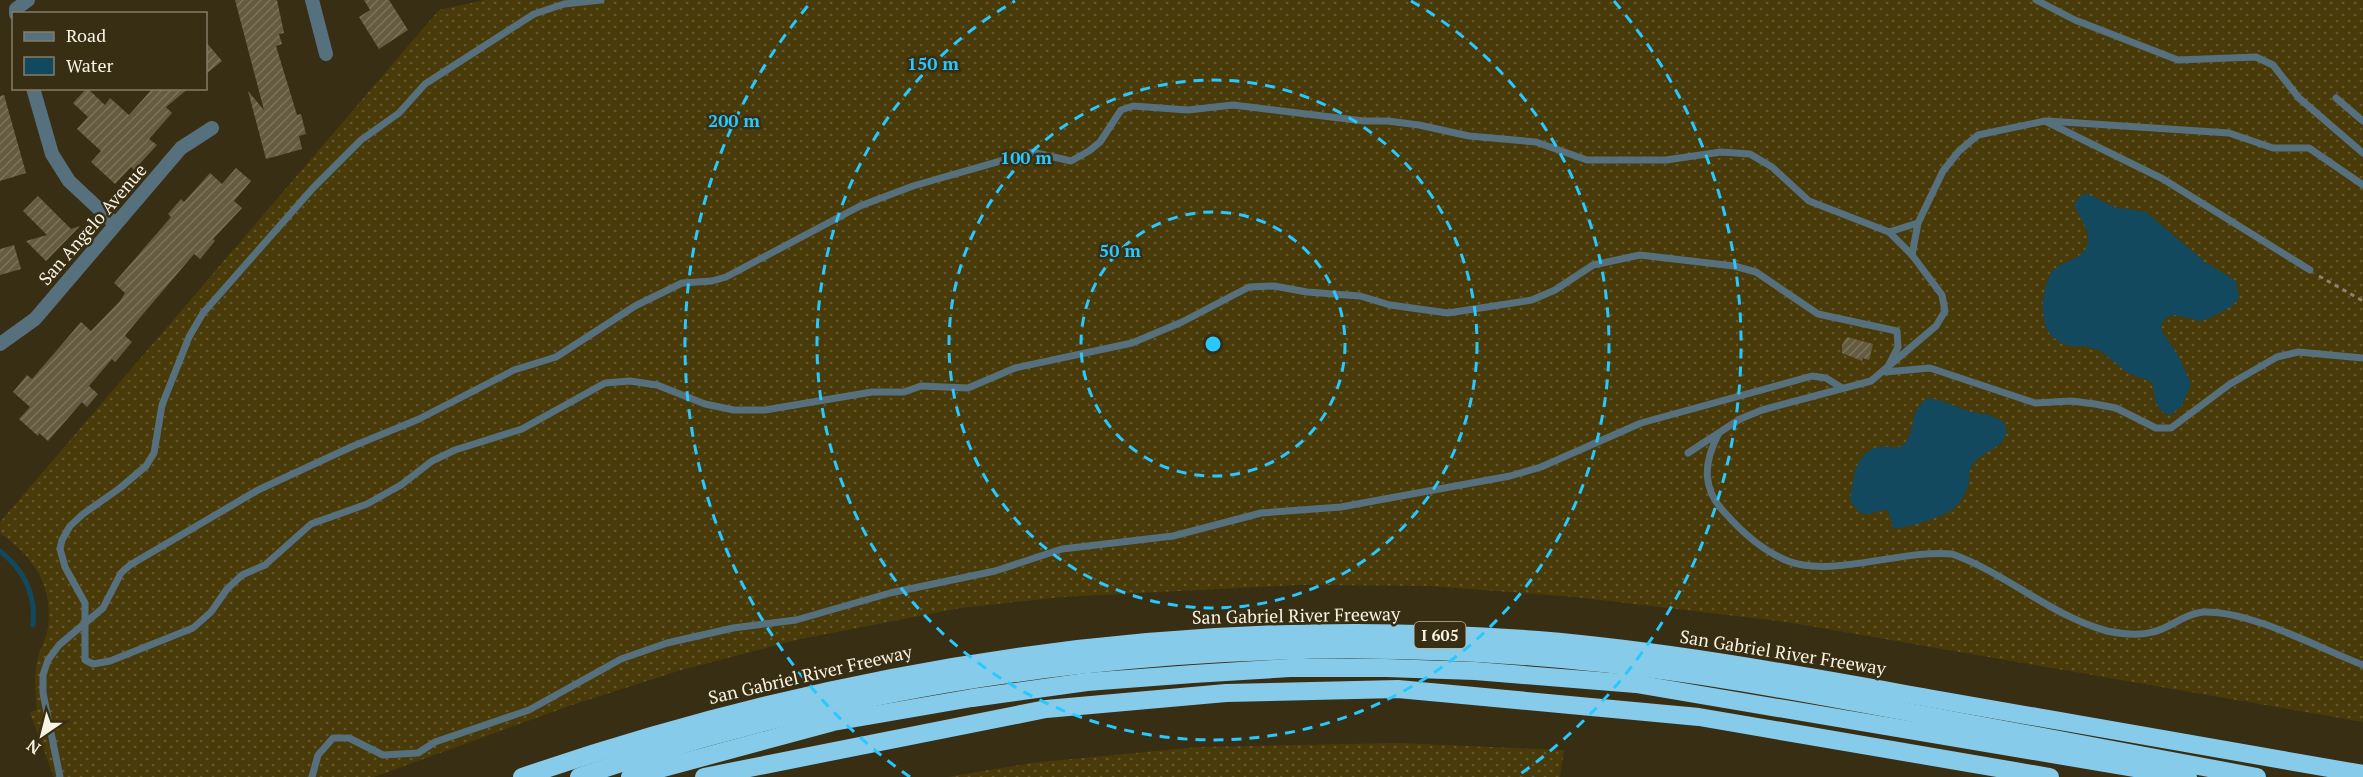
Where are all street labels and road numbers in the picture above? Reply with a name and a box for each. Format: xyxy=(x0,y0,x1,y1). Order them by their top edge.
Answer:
street label: San Angelo Avenue xyxy=(33,158,151,290)
street label: San Gabriel River Freeway xyxy=(1192,601,1401,629)
road number: I 605 xyxy=(1414,622,1466,648)
street label: San Gabriel River Freeway xyxy=(1678,624,1889,680)
street label: San Gabriel River Freeway xyxy=(706,639,915,709)

